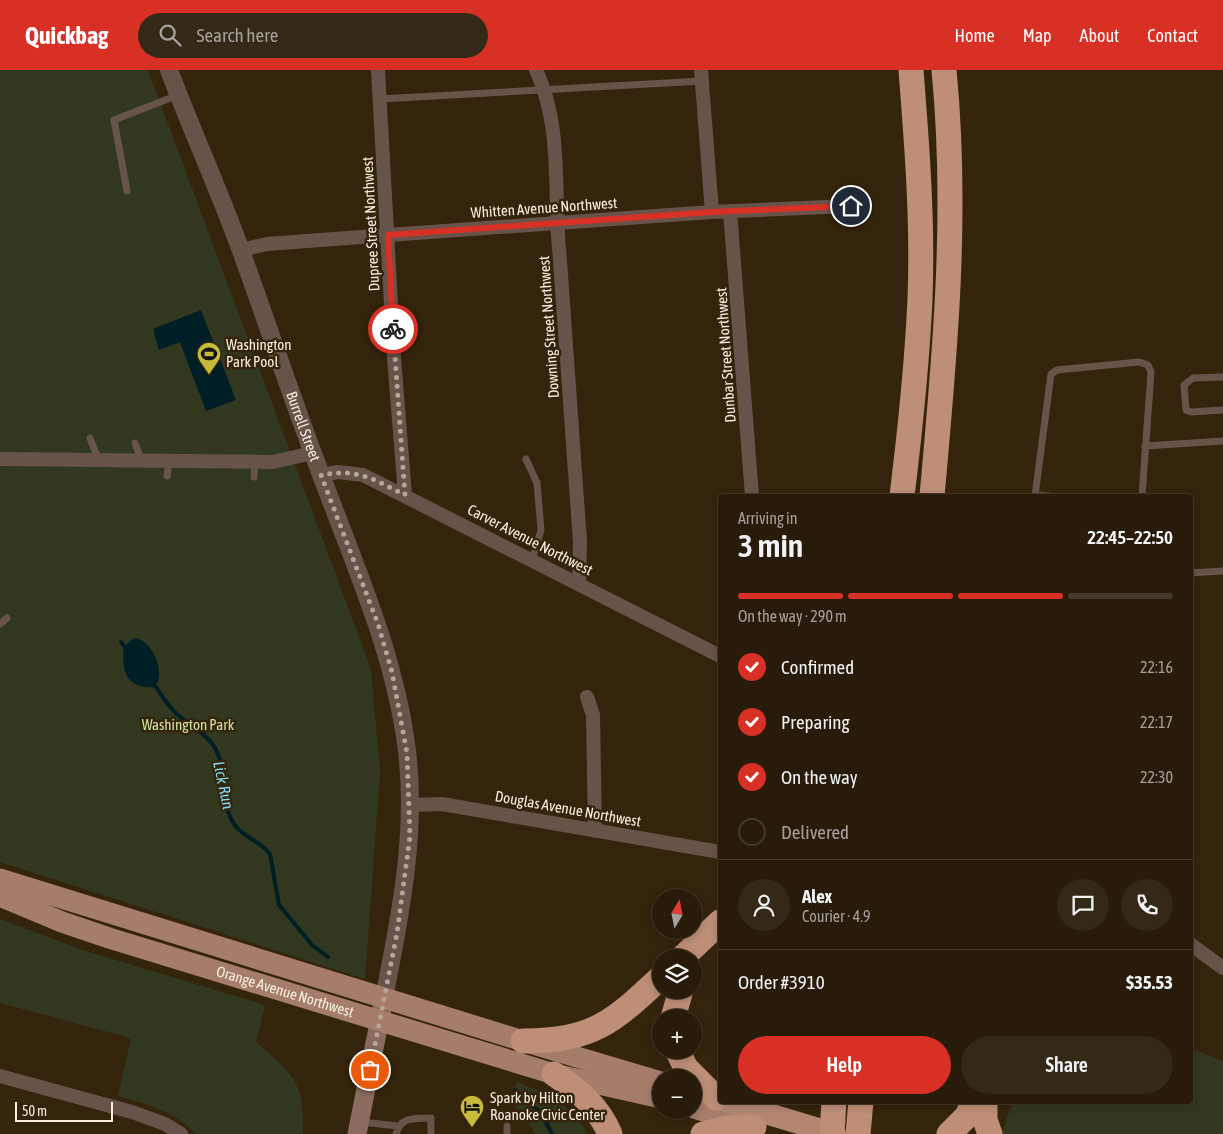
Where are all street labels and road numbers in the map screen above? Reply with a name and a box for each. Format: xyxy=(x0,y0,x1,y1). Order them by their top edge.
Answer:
street label: Dupree Street Northwest xyxy=(358,156,383,292)
street label: Whitten Avenue Northwest xyxy=(470,194,618,221)
street label: Downing Street Northwest xyxy=(535,255,562,399)
street label: Dunbar Street Northwest xyxy=(712,287,739,423)
street label: Burrell Street xyxy=(283,389,324,464)
street label: Carver Avenue Northwest xyxy=(465,501,596,578)
street label: Douglas Avenue Northwest xyxy=(494,787,642,830)
street label: Orange Avenue Northwest xyxy=(214,962,356,1020)

